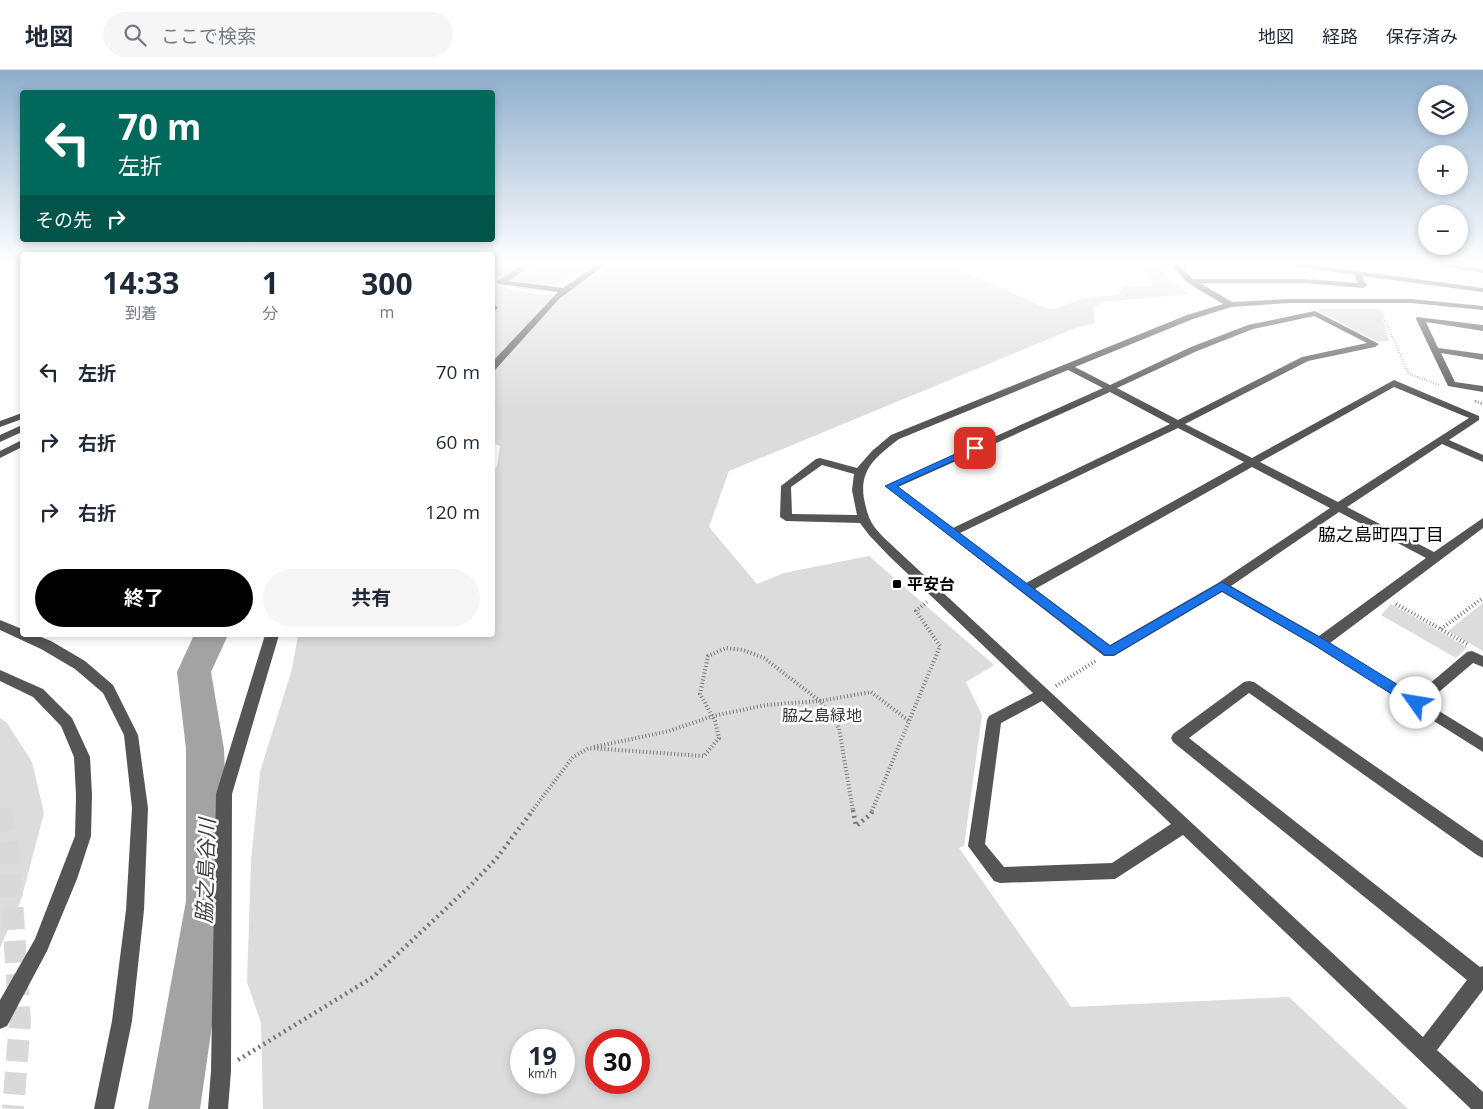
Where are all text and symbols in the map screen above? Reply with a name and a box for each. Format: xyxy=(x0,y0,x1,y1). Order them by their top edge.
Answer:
search box xyxy=(103,12,453,57)
text: 地図 xyxy=(25,19,73,52)
icon: search xyxy=(121,21,149,49)
text: ここで検索 xyxy=(161,23,256,49)
text: 地図 xyxy=(1258,24,1294,48)
text: 経路 xyxy=(1322,24,1358,48)
text: 保存済み xyxy=(1386,24,1458,48)
map controls xyxy=(1418,85,1468,255)
button: layers xyxy=(1418,85,1468,135)
text: 70 m xyxy=(118,103,201,150)
icon: left xyxy=(35,110,100,175)
button: + xyxy=(1418,145,1468,195)
text: 左折 xyxy=(118,150,162,180)
icon: right xyxy=(102,205,130,233)
button: − xyxy=(1418,205,1468,255)
text: その先 xyxy=(35,207,92,233)
text: 14:33 xyxy=(102,262,179,303)
text: 1 xyxy=(262,262,279,303)
text: 300 xyxy=(361,263,413,304)
text: m xyxy=(380,301,394,323)
text: 到着 xyxy=(125,302,157,324)
text: 分 xyxy=(262,302,278,324)
icon: left xyxy=(35,358,63,386)
text: 70 m xyxy=(436,359,480,385)
text: 左折 xyxy=(78,360,116,386)
pin xyxy=(954,427,996,469)
icon: right xyxy=(35,428,63,456)
text: 60 m xyxy=(436,429,480,455)
text: 右折 xyxy=(78,430,116,456)
icon: arrive xyxy=(961,434,989,462)
icon: right xyxy=(35,498,63,526)
text: 120 m xyxy=(425,499,480,525)
text: 右折 xyxy=(78,500,116,526)
district label: 脇之島町四丁目 xyxy=(1318,522,1444,546)
button: 終了 xyxy=(35,569,253,627)
button: 共有 xyxy=(263,569,480,627)
place label: 平安台 xyxy=(907,573,955,595)
marker: 平安台 xyxy=(891,578,903,590)
position arrow xyxy=(1389,676,1441,728)
park label: 脇之島緑地 xyxy=(782,704,862,726)
water label: 脇之島谷川 xyxy=(189,816,221,924)
speed limit sign: 30 xyxy=(585,1029,650,1094)
text: 19 xyxy=(528,1038,557,1072)
text: km/h xyxy=(528,1065,557,1082)

